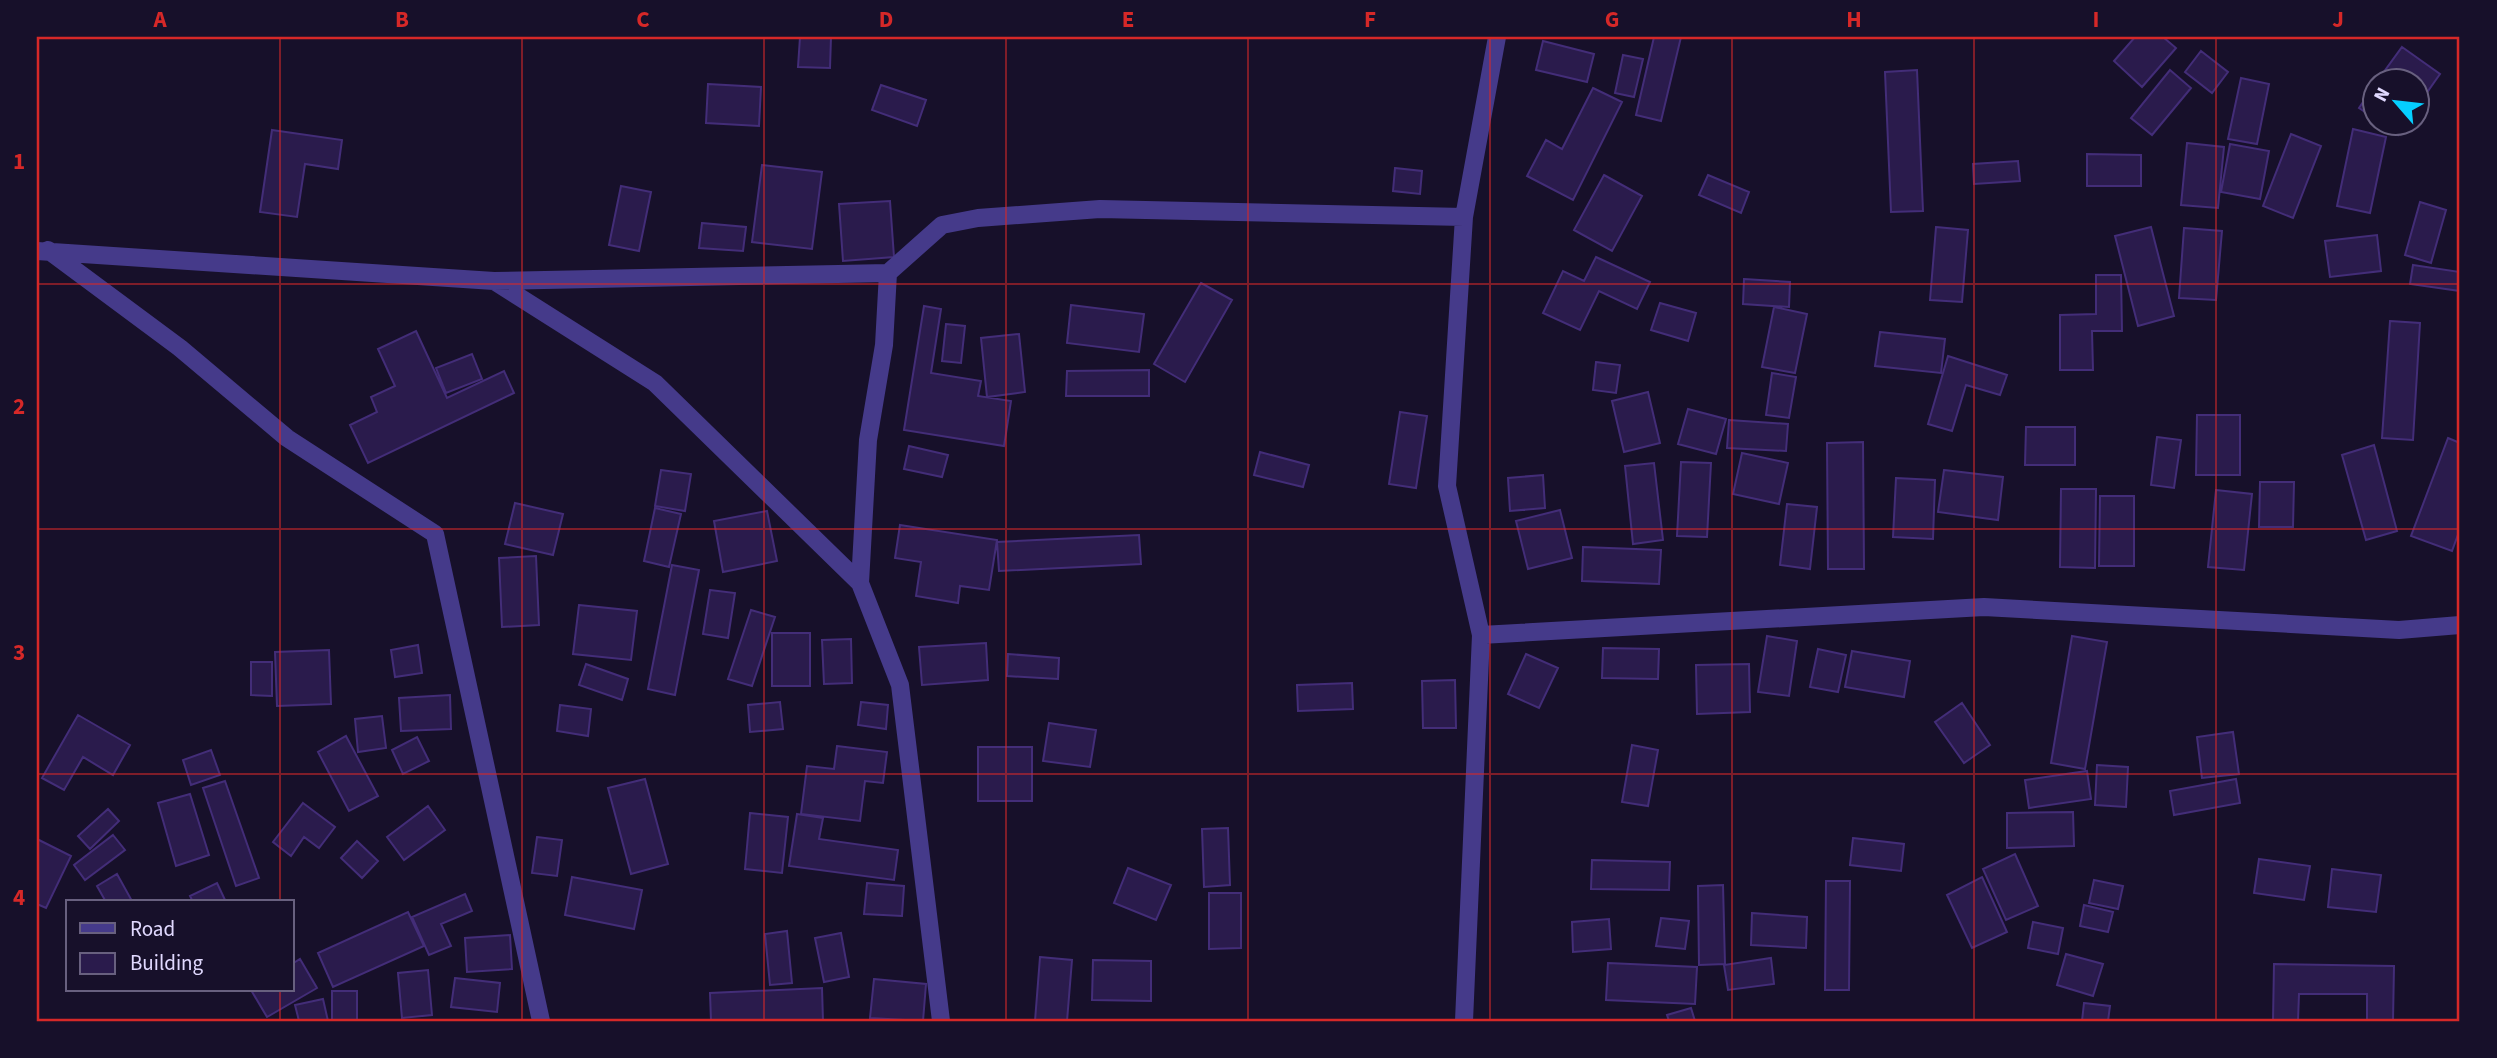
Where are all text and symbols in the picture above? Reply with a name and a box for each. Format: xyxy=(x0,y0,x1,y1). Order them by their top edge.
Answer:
text: A xyxy=(152,3,167,36)
text: B xyxy=(395,3,409,36)
text: C xyxy=(636,3,650,36)
text: D xyxy=(879,3,893,36)
text: E xyxy=(1122,3,1134,36)
text: F xyxy=(1364,3,1376,36)
text: G xyxy=(1605,3,1619,36)
text: H xyxy=(1846,3,1862,36)
text: I xyxy=(2093,3,2099,36)
text: J xyxy=(2332,3,2344,36)
north arrow xyxy=(2360,66,2430,136)
text: N xyxy=(2367,83,2397,107)
text: 1 xyxy=(13,145,25,178)
text: 2 xyxy=(13,390,25,423)
text: 3 xyxy=(13,636,25,669)
text: 4 xyxy=(13,881,25,914)
legend xyxy=(66,900,294,992)
text: Road xyxy=(130,914,175,944)
text: Building xyxy=(130,948,204,978)

